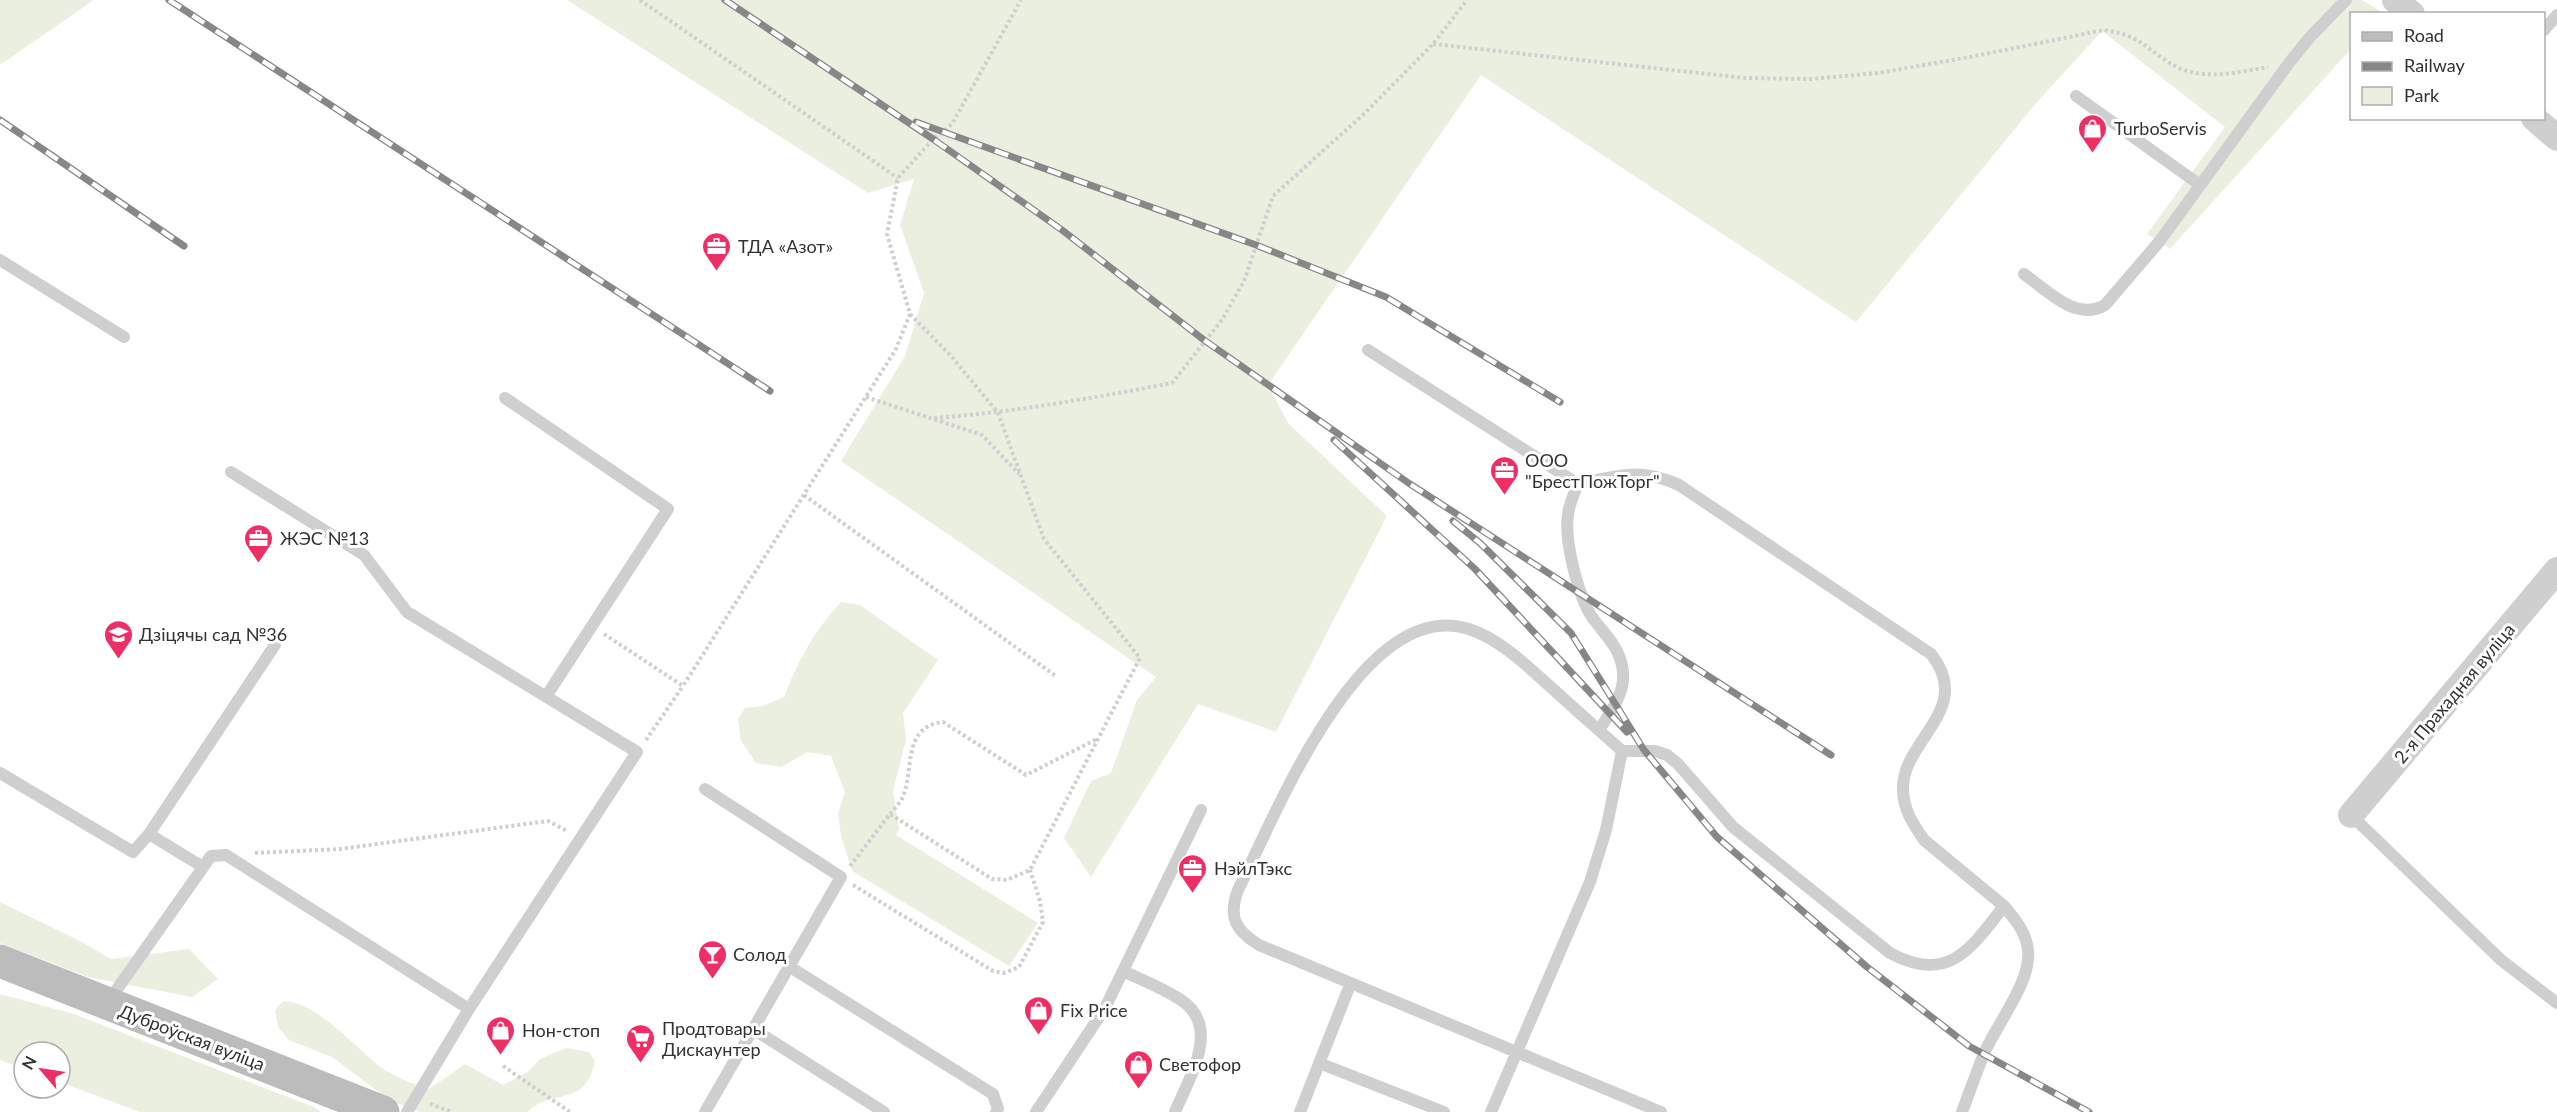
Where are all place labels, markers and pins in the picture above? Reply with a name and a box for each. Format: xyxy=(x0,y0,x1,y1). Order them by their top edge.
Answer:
shop icon: TurboServis xyxy=(2077,112,2109,154)
place label: TurboServis xyxy=(2114,117,2207,139)
office icon: ТДА «Азот» xyxy=(701,230,733,272)
place label: ТДА «Азот» xyxy=(738,235,833,257)
place label: ООО "БрестПожТорг" xyxy=(1525,449,1660,492)
office icon: ООО "БрестПожТорг" xyxy=(1488,454,1520,496)
office icon: ЖЭС №13 xyxy=(243,522,275,564)
place label: ЖЭС №13 xyxy=(280,527,369,549)
school or university icon: Дзіцячы сад №36 xyxy=(102,618,134,660)
place label: Дзіцячы сад №36 xyxy=(139,623,287,645)
office icon: НэйлТэкс xyxy=(1177,852,1209,894)
place label: НэйлТэкс xyxy=(1214,857,1292,879)
bar icon: Солод xyxy=(696,938,728,980)
place label: Солод xyxy=(733,943,786,965)
shop icon: Fix Price xyxy=(1023,994,1055,1036)
place label: Fix Price xyxy=(1060,999,1127,1021)
shop icon: Нон-стоп xyxy=(485,1014,517,1056)
place label: Продтовары Дискаунтер xyxy=(662,1017,766,1060)
place label: Нон-стоп xyxy=(522,1019,600,1041)
supermarket icon: Продтовары Дискаунтер xyxy=(625,1022,657,1064)
shop icon: Светофор xyxy=(1122,1048,1154,1090)
place label: Светофор xyxy=(1159,1053,1241,1075)

